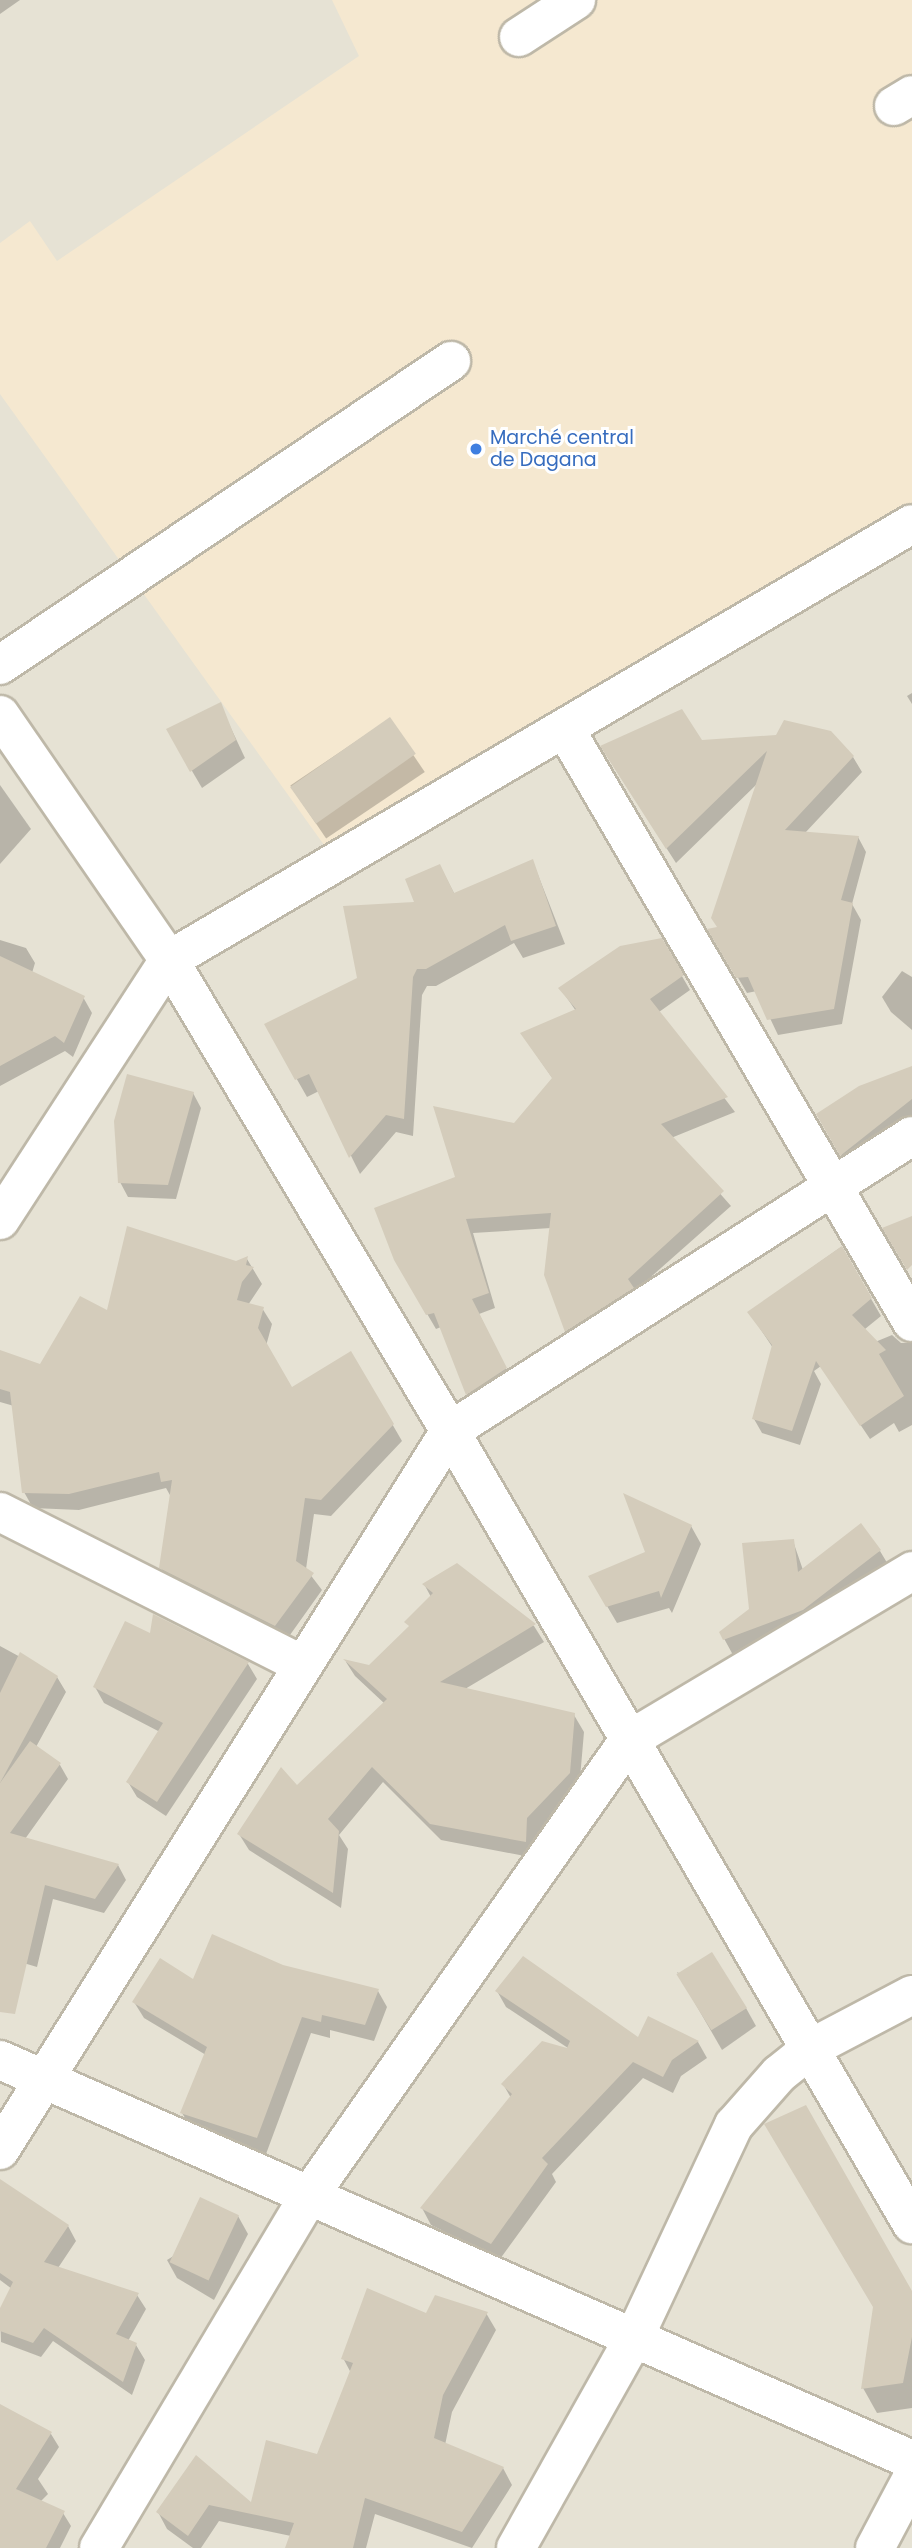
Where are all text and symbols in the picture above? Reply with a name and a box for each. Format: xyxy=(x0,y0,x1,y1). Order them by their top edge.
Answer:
place label: Marché central de Dagana xyxy=(490,427,634,471)
marker: Marché central de Dagana xyxy=(468,441,484,457)

